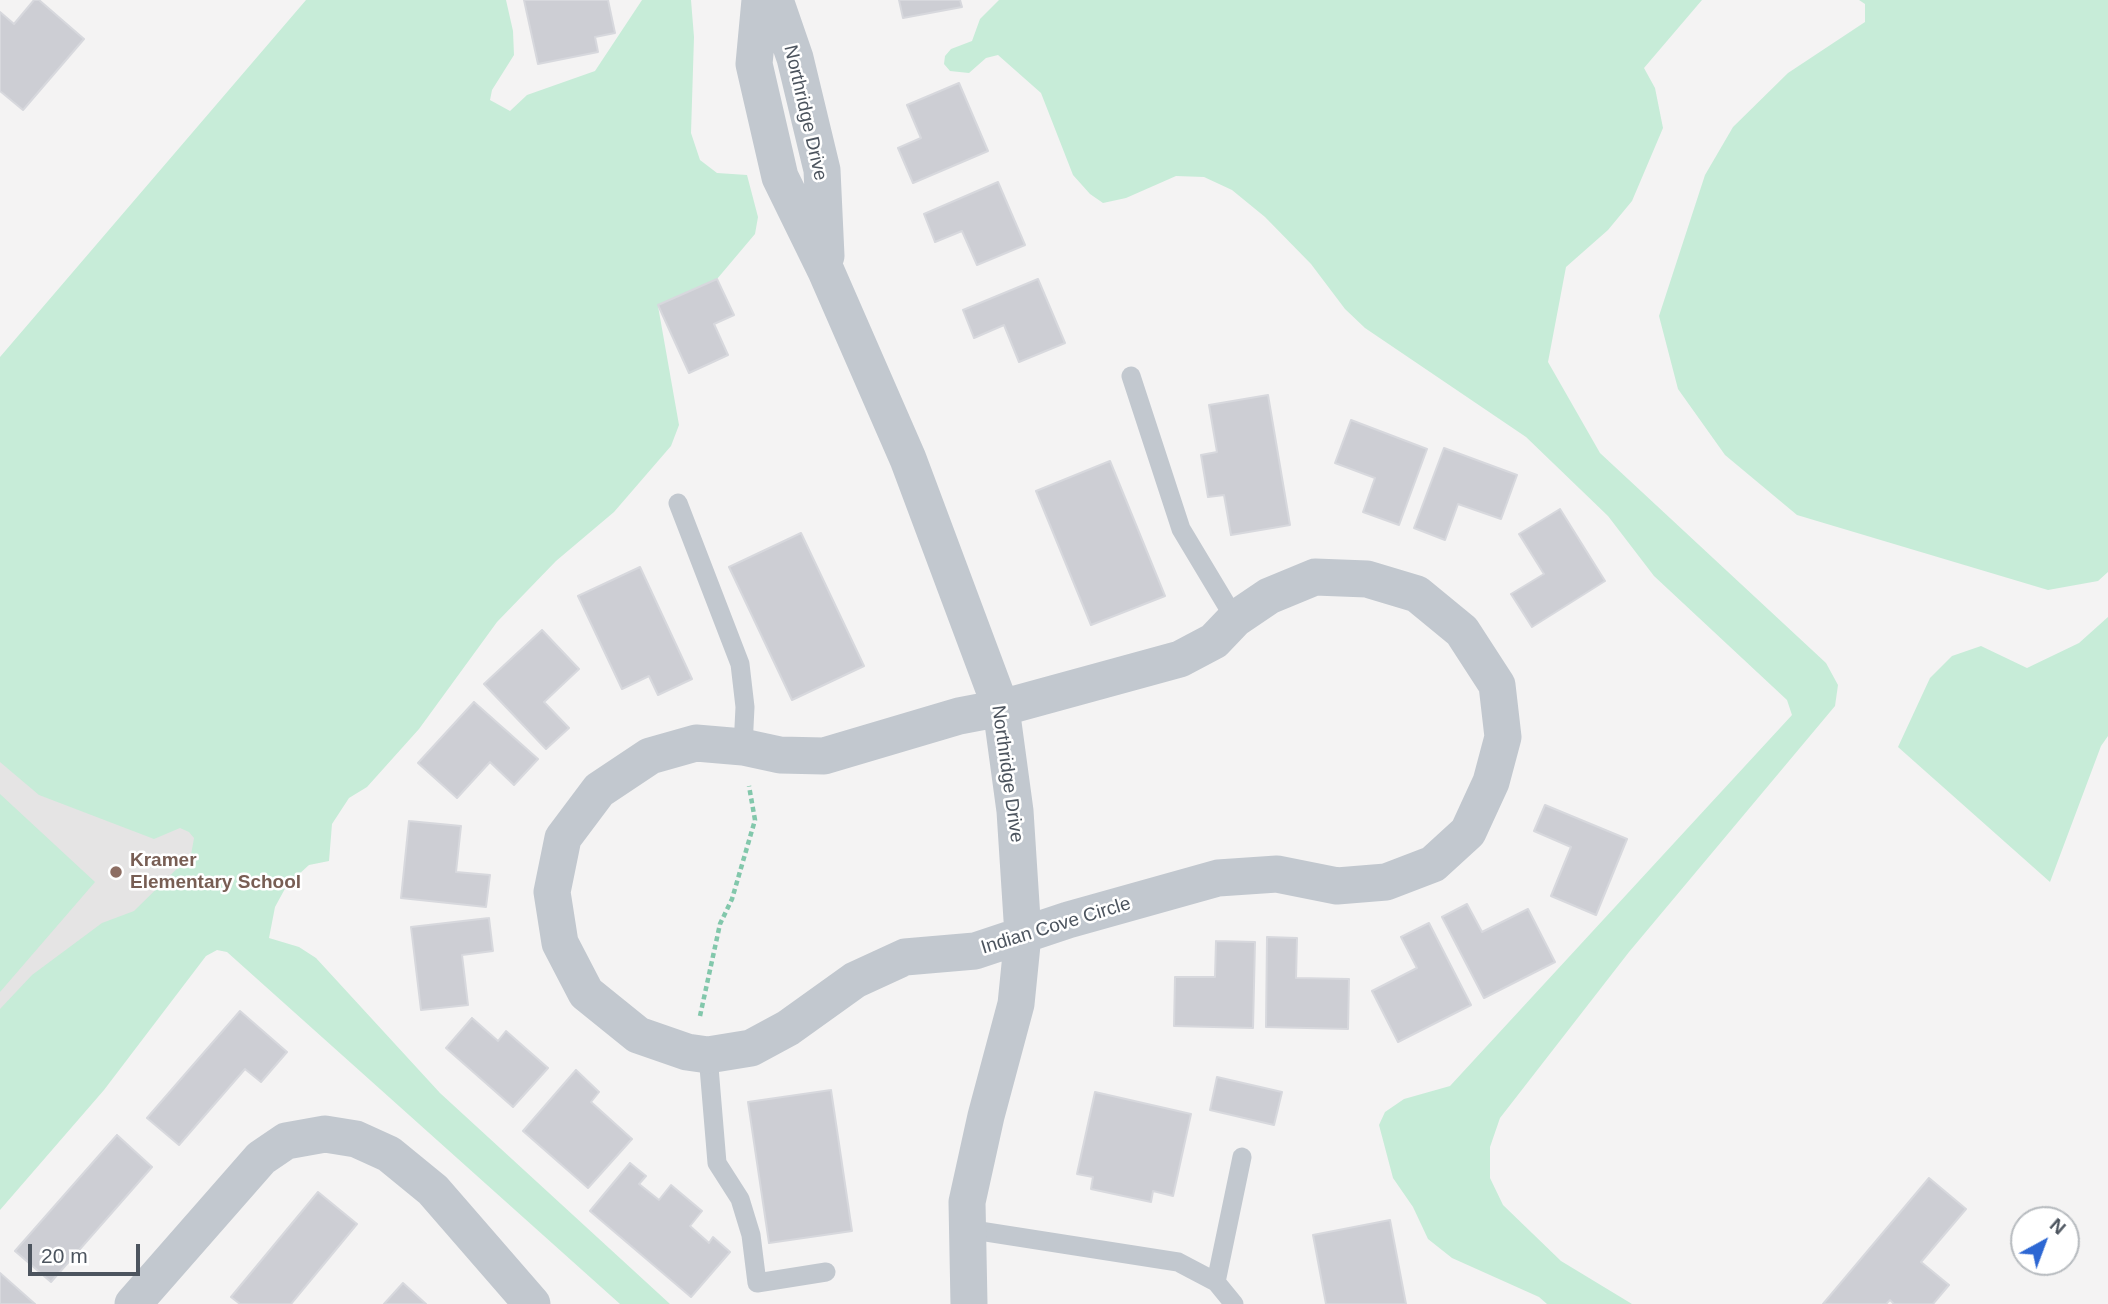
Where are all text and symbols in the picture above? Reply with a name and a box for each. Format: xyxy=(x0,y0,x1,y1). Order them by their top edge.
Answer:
street label: Northridge Drive xyxy=(778,43,832,183)
street label: Northridge Drive xyxy=(986,704,1028,844)
place label: Kramer Elementary School xyxy=(130,850,301,894)
marker: Kramer Elementary School xyxy=(108,864,124,880)
street label: Indian Cove Circle xyxy=(978,892,1134,960)
north arrow xyxy=(2010,1206,2080,1276)
text: N xyxy=(2046,1214,2070,1239)
scale bar xyxy=(32,1230,144,1274)
text: 20 m xyxy=(41,1244,88,1267)

